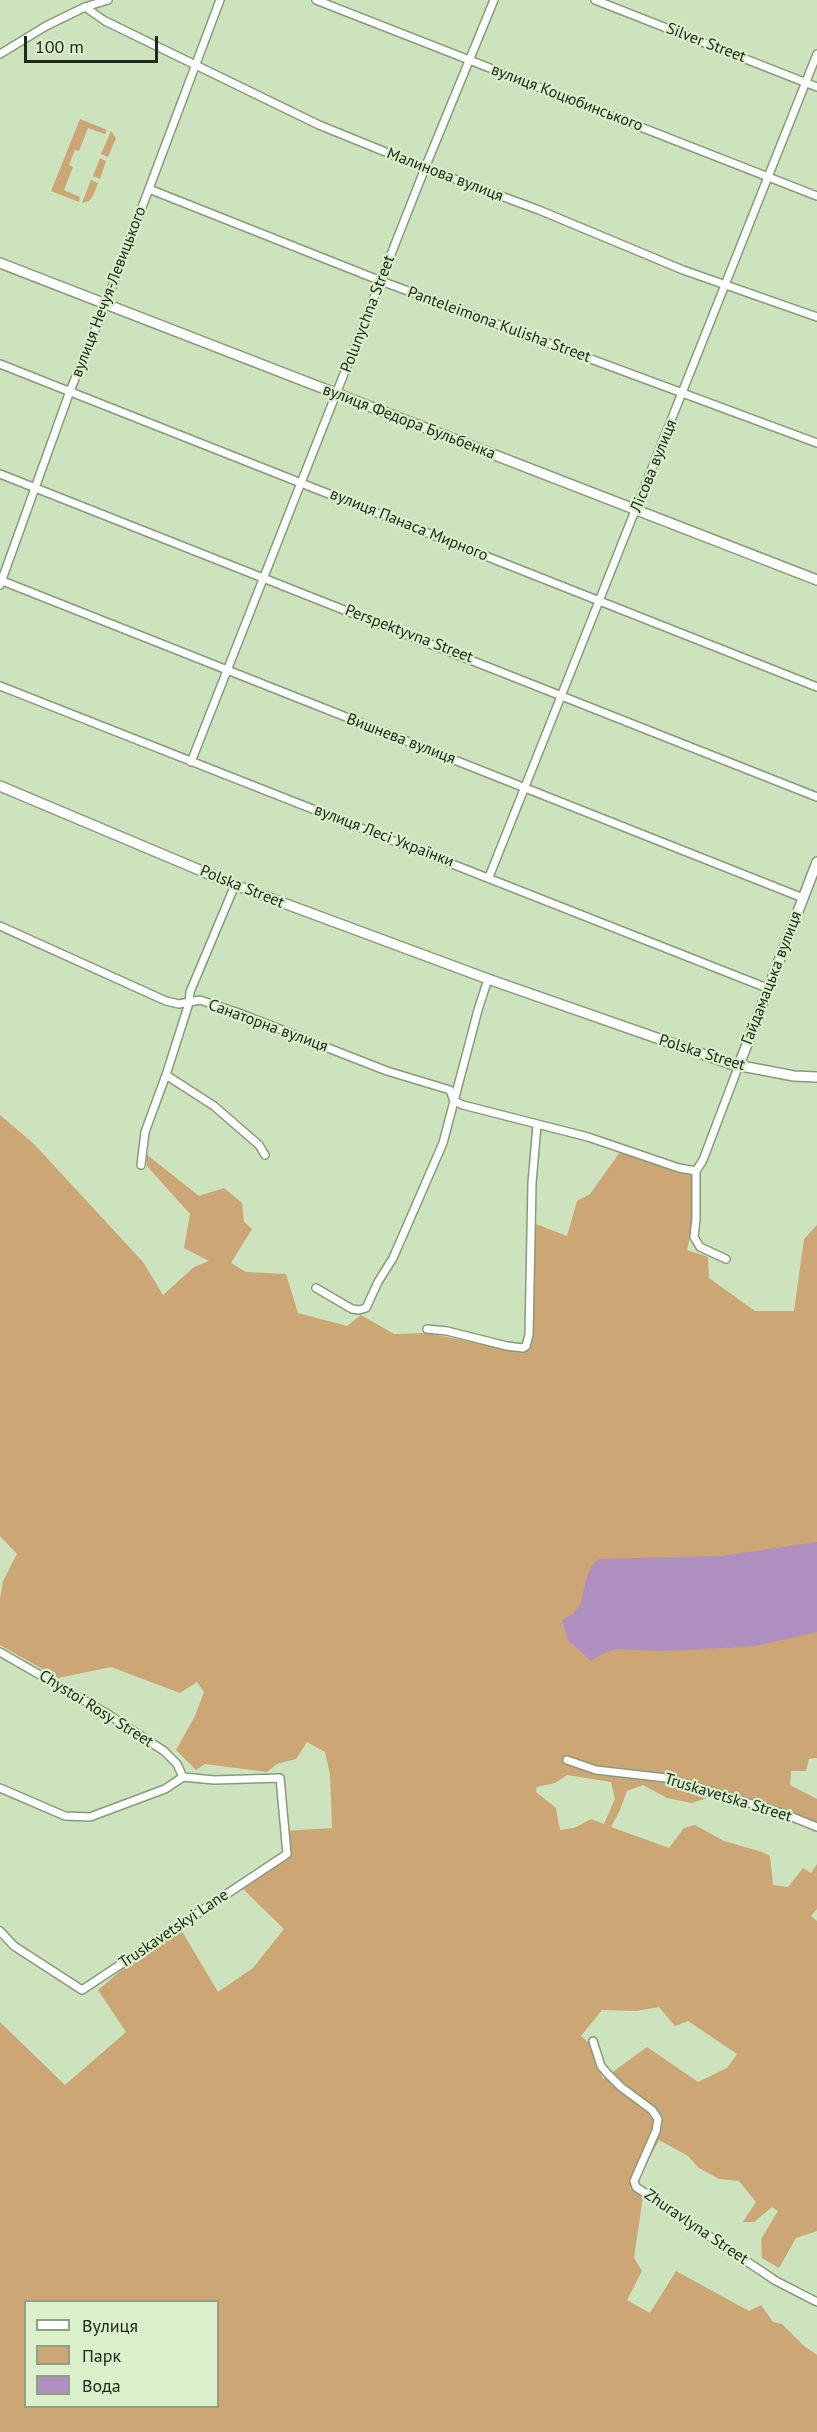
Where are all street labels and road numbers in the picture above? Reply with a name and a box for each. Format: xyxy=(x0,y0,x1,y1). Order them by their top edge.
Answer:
street label: Silver Street xyxy=(663,19,749,67)
street label: вулиця Коцюбинського xyxy=(488,60,646,136)
street label: Малинова вулиця xyxy=(384,144,506,206)
street label: вулиця Нечуя-Левицького xyxy=(68,204,150,380)
street label: Polunychna Street xyxy=(337,253,399,375)
street label: Panteleimona Kulisha Street xyxy=(405,283,593,367)
street label: вулиця Федора Бульбенка xyxy=(320,380,498,464)
street label: Лісова вулиця xyxy=(627,417,681,515)
street label: вулиця Панаса Мирного xyxy=(327,485,491,565)
street label: Perspektyvna Street xyxy=(342,601,476,667)
street label: Вишнева вулиця xyxy=(344,709,458,769)
street label: вулиця Лесі Українки xyxy=(311,801,457,871)
street label: Polska Street xyxy=(197,861,287,913)
street label: Гайдамацька вулиця xyxy=(738,909,806,1047)
street label: Санаторна вулиця xyxy=(205,995,331,1057)
street label: Polska Street xyxy=(657,1031,747,1075)
street label: Chystoi Rosy Street xyxy=(35,1666,157,1752)
street label: Truskavetska Street xyxy=(662,1769,794,1827)
street label: Truskavetskyi Lane xyxy=(116,1885,232,1973)
street label: Zhuravlyna Street xyxy=(640,2185,752,2269)

